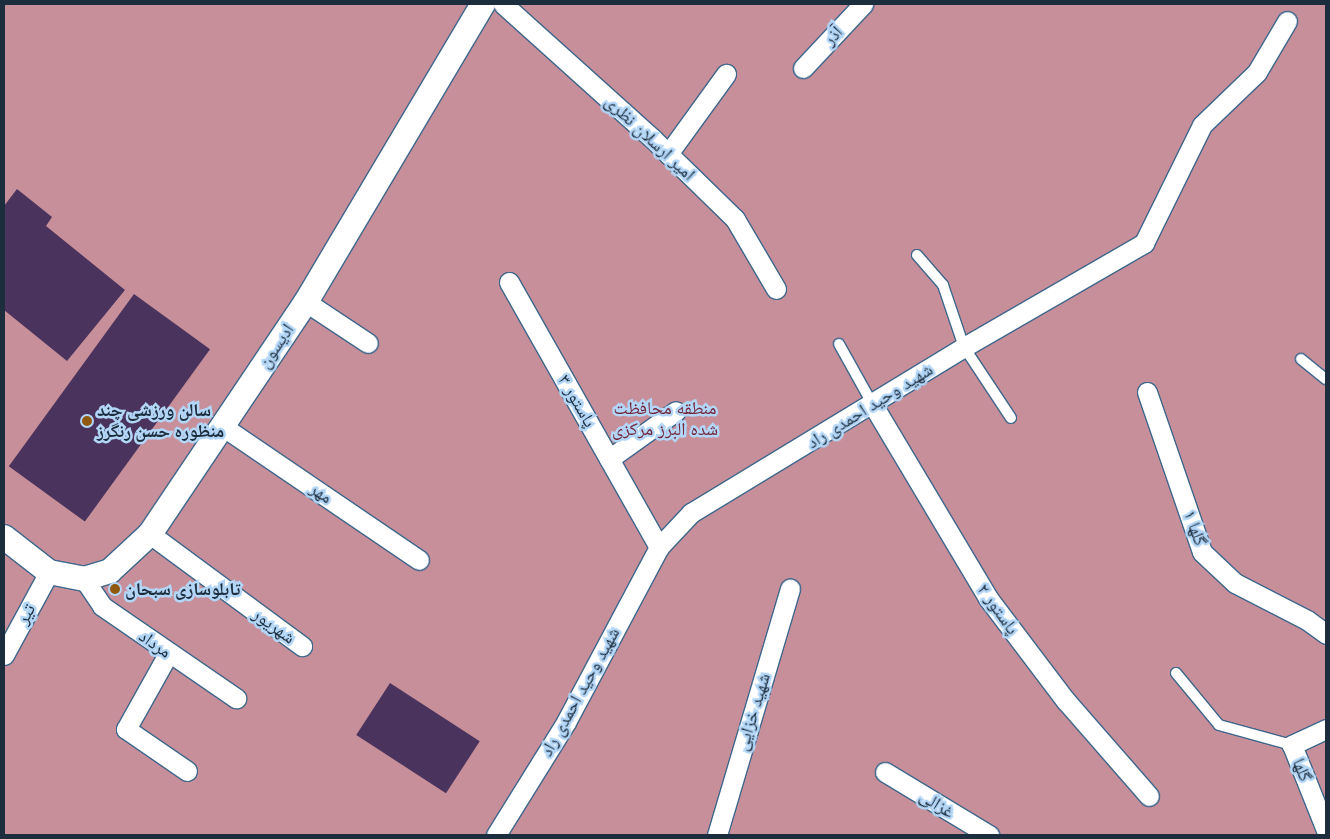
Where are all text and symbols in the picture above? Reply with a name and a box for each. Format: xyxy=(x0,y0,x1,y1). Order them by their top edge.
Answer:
street label: آذر xyxy=(819,22,847,50)
street label: امیر ارسلان نظری xyxy=(601,91,699,185)
street label: ادیسون xyxy=(253,320,299,372)
street label: شهید وحید احمدی راد xyxy=(803,359,937,453)
street label: پاستور ۳ xyxy=(553,371,601,431)
park label: منطقه محافظت شده البرز مرکزی xyxy=(612,398,718,440)
place label: سالن ورزشی چند منظوره حسن رنگرز xyxy=(97,400,224,442)
marker: سالن ورزشی چند منظوره حسن رنگرز xyxy=(81,415,93,427)
street label: مهر xyxy=(306,478,336,508)
street label: گلها ۱ xyxy=(1179,507,1211,549)
place label: تابلوسازی سبحان xyxy=(125,578,240,600)
street label: پاستور ۲ xyxy=(973,579,1023,639)
marker: تابلوسازی سبحان xyxy=(109,583,121,595)
street label: تیر xyxy=(12,600,40,628)
street label: شهریور xyxy=(248,603,300,649)
street label: شهید وحید احمدی راد xyxy=(536,624,624,760)
street label: مرداد xyxy=(135,625,175,663)
street label: شهید خزایی xyxy=(731,671,775,753)
street label: گلها xyxy=(1288,755,1316,785)
street label: غزالی xyxy=(916,785,958,823)

